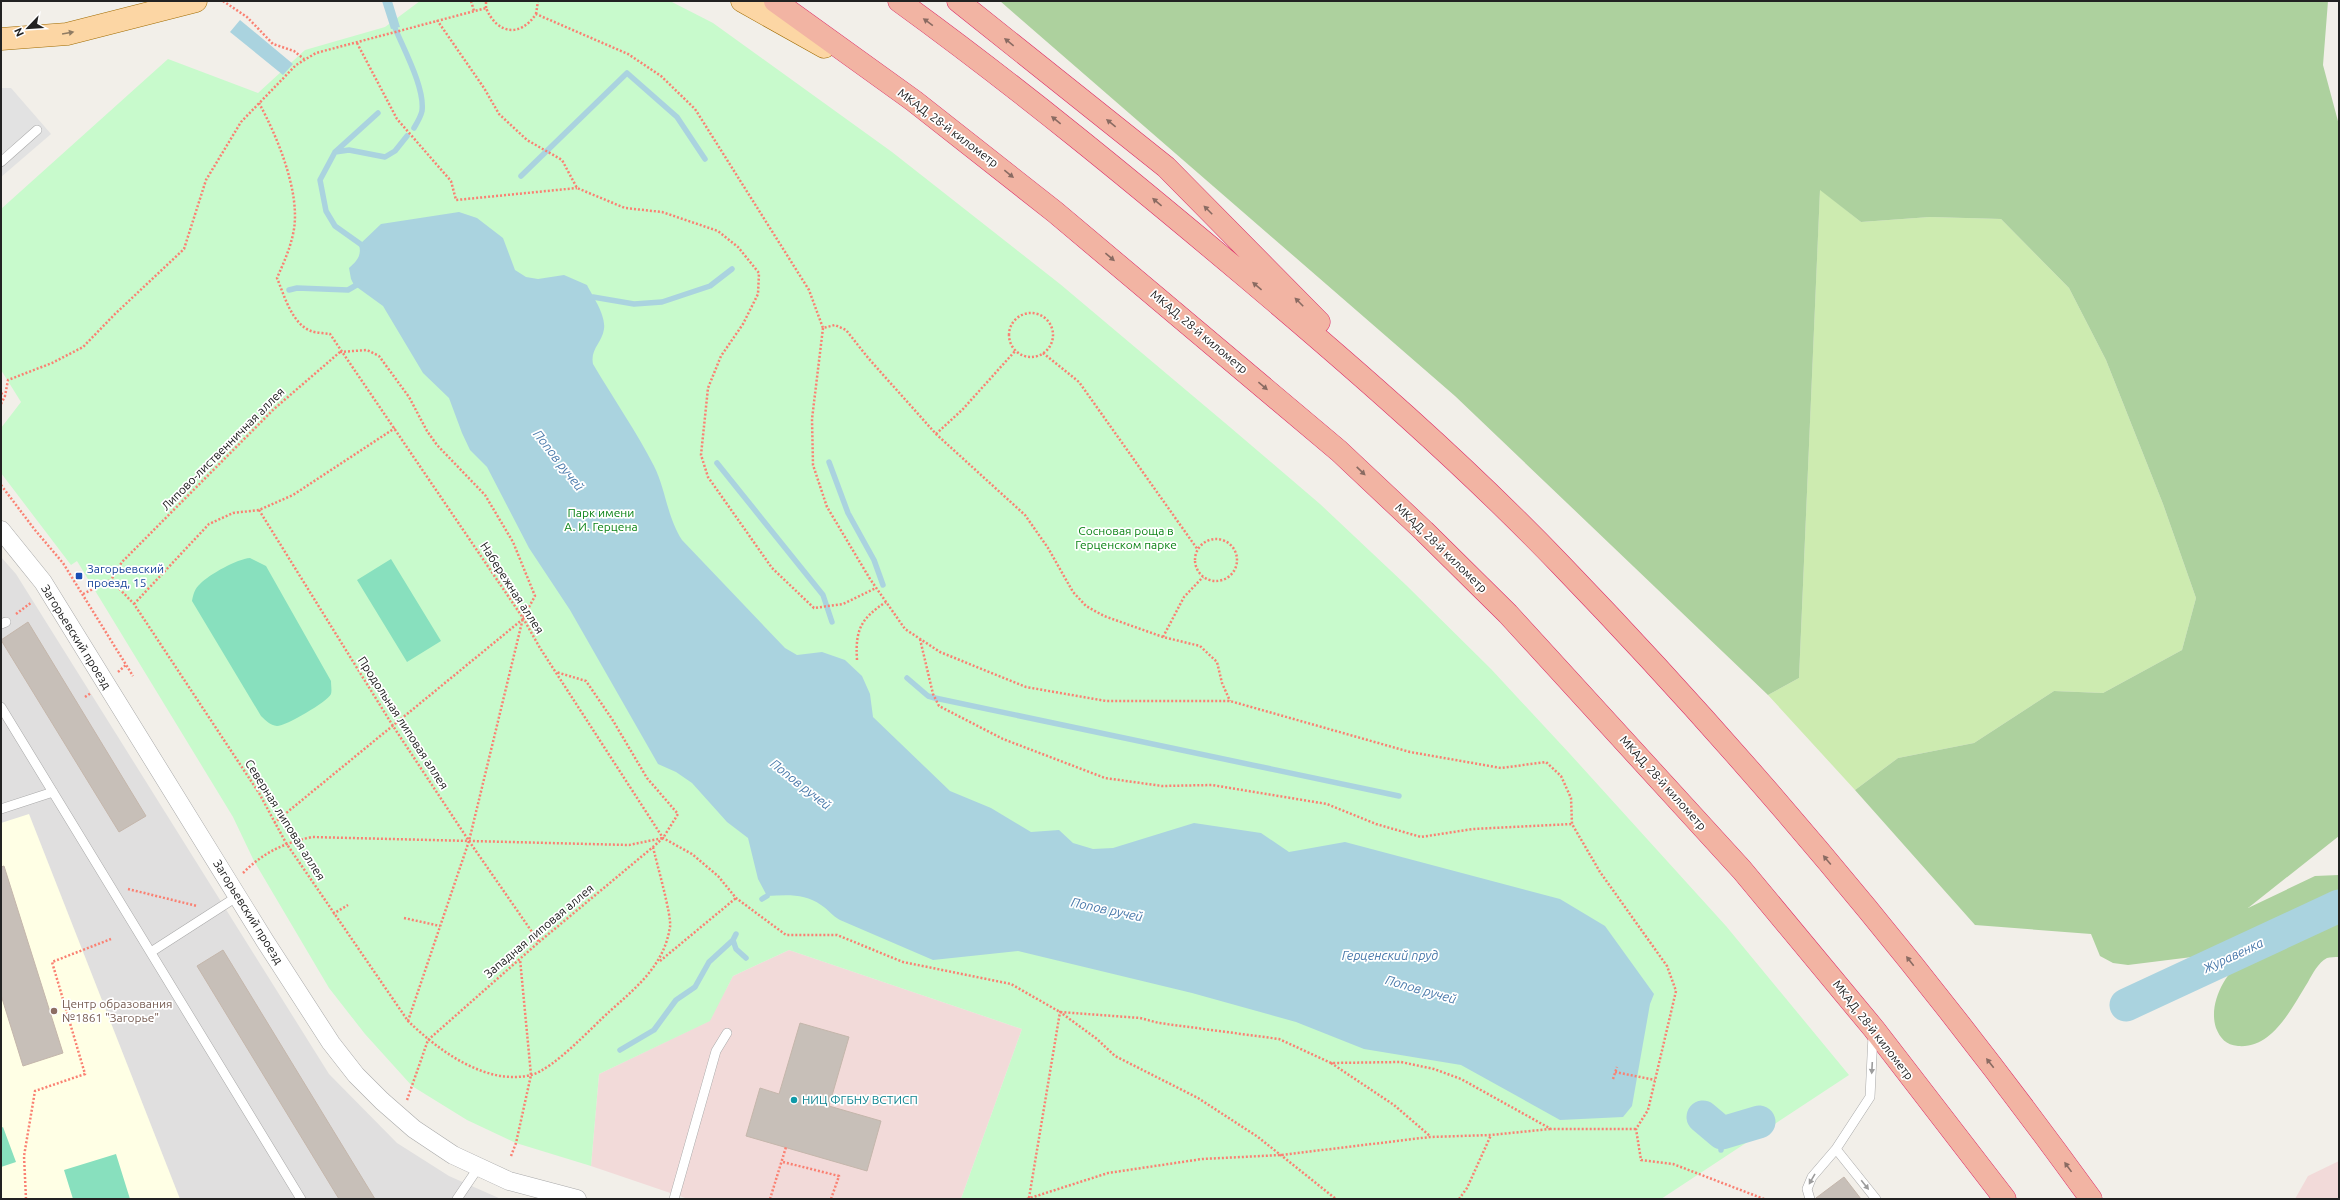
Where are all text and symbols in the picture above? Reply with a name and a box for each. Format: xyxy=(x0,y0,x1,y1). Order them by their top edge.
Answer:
north arrow xyxy=(8,8,48,48)
one-way arrow xyxy=(923,18,933,26)
text: N xyxy=(12,26,26,38)
one-way arrow xyxy=(62,30,74,36)
one-way arrow xyxy=(1004,38,1015,46)
street label: МКАД, 28-й километр xyxy=(896,86,1001,170)
one-way arrow xyxy=(1051,116,1062,124)
one-way arrow xyxy=(1105,119,1116,128)
one-way arrow xyxy=(1004,170,1015,179)
one-way arrow xyxy=(1152,198,1162,207)
one-way arrow xyxy=(1203,205,1213,215)
one-way arrow xyxy=(1104,252,1115,261)
one-way arrow xyxy=(1251,282,1262,291)
street label: МКАД, 28-й километр xyxy=(1148,287,1250,376)
one-way arrow xyxy=(1294,297,1304,307)
one-way arrow xyxy=(1257,381,1268,390)
street label: Липово-лиственничная аллея xyxy=(159,385,287,513)
water label: Попов ручей xyxy=(531,427,587,493)
one-way arrow xyxy=(1356,466,1365,475)
street label: МКАД, 28-й километр xyxy=(1393,500,1490,595)
park label: Парк имени А. И. Герцена xyxy=(564,506,638,533)
park label: Сосновая роща в Герценском парке xyxy=(1075,524,1177,551)
street label: Набережная аллея xyxy=(478,540,547,636)
place label: Загорьевский проезд, 15 xyxy=(87,562,164,589)
marker: Загорьевский проезд, 15 xyxy=(74,571,84,581)
street label: Загорьевский проезд xyxy=(39,582,114,691)
street label: Продольная липовая аллея xyxy=(356,654,451,791)
street label: МКАД, 28-й километр xyxy=(1618,733,1709,832)
water label: Попов ручей xyxy=(768,756,834,812)
street label: Северная липовая аллея xyxy=(243,757,328,883)
one-way arrow xyxy=(1823,855,1832,866)
street label: Загорьевский проезд xyxy=(211,857,286,966)
street label: Западная липовая аллея xyxy=(481,881,596,980)
water label: Попов ручей xyxy=(1070,895,1144,923)
water label: Журавенка xyxy=(2200,935,2265,975)
water label: Герценский пруд xyxy=(1342,948,1438,962)
one-way arrow xyxy=(1905,955,1914,966)
water label: Попов ручей xyxy=(1384,972,1458,1006)
street label: МКАД, 28-й километр xyxy=(1831,977,1916,1082)
place label: Центр образования №1861 "Загорье" xyxy=(62,997,173,1024)
marker: Центр образования №1861 "Загорье" xyxy=(49,1006,59,1016)
one-way arrow xyxy=(1986,1058,1995,1069)
one-way arrow xyxy=(1868,1062,1875,1074)
place label: НИЦ ФГБНУ ВСТИСП xyxy=(802,1093,918,1106)
marker: НИЦ ФГБНУ ВСТИСП xyxy=(789,1095,799,1105)
one-way arrow xyxy=(2064,1162,2072,1173)
one-way arrow xyxy=(1809,1173,1816,1185)
one-way arrow xyxy=(1861,1180,1869,1190)

